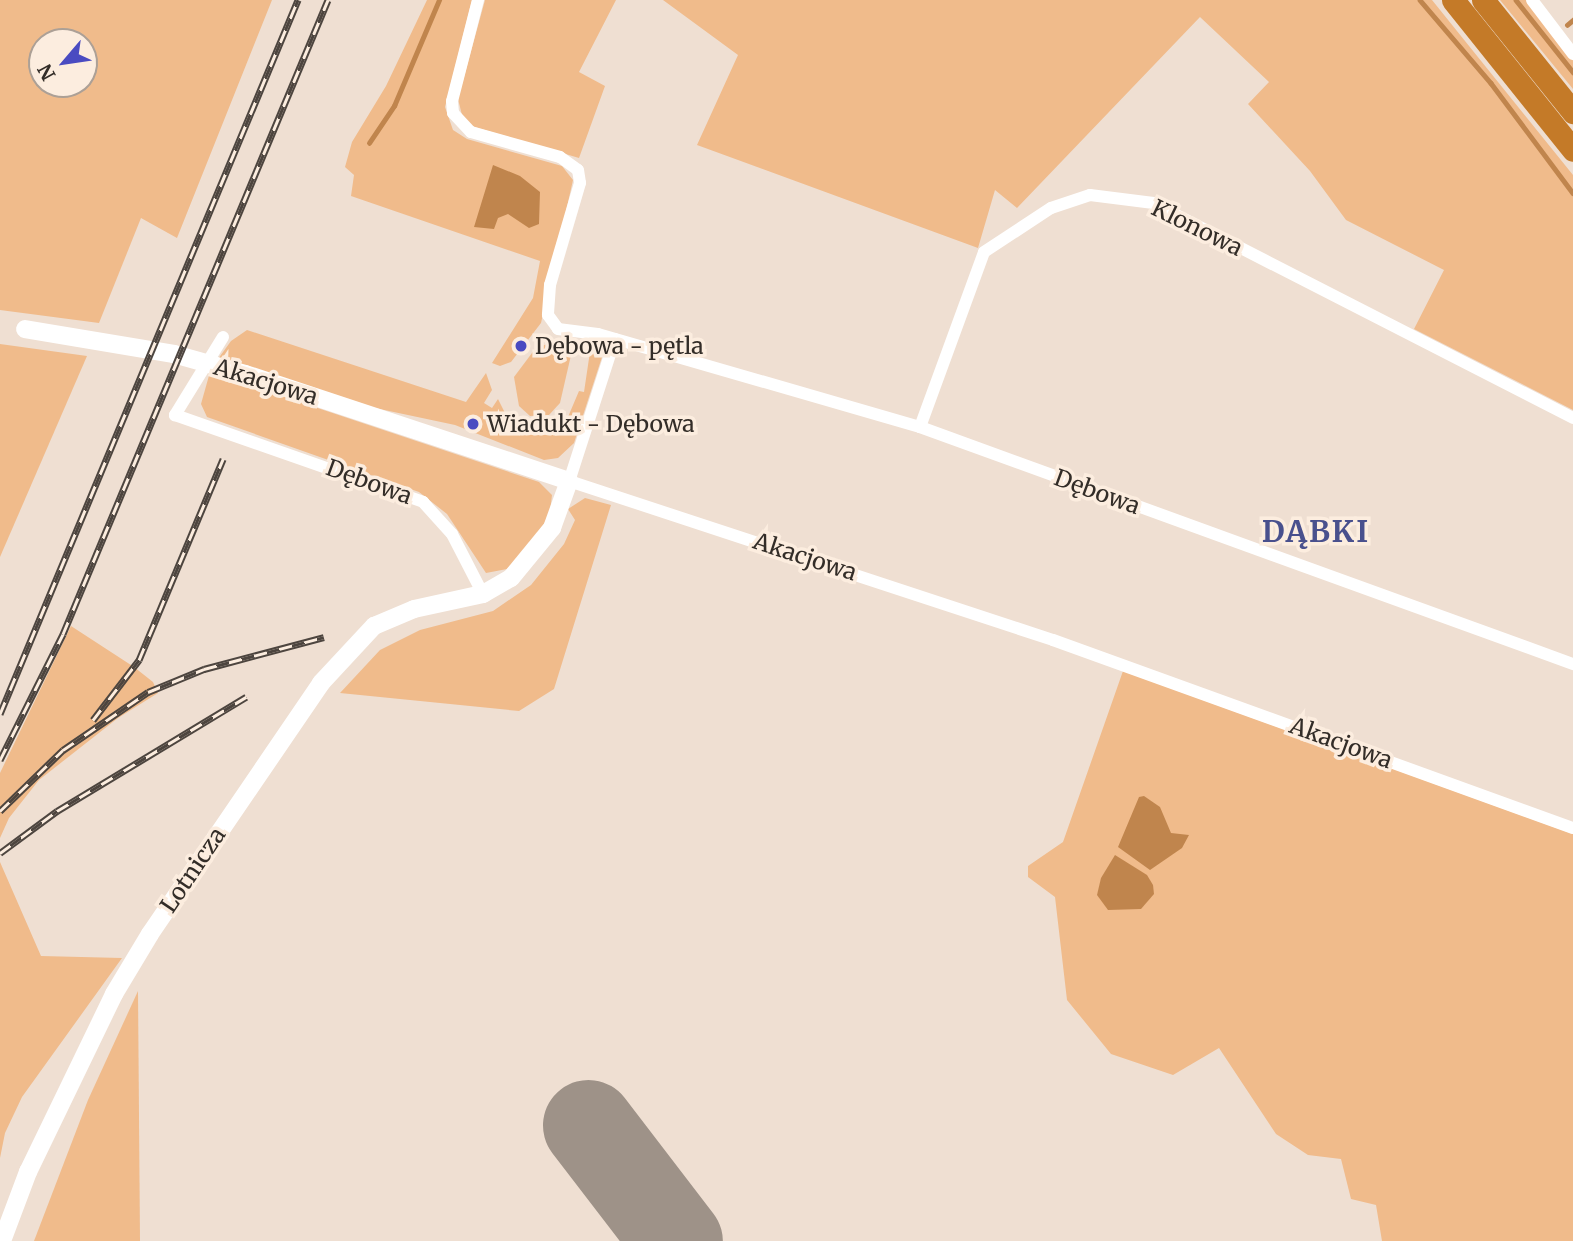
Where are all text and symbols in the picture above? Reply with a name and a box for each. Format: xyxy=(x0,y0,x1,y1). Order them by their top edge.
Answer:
north arrow xyxy=(28,28,98,98)
text: N xyxy=(32,60,61,85)
street label: Klonowa xyxy=(1147,194,1247,262)
place label: Dębowa - pętla xyxy=(535,332,704,360)
marker: Dębowa - pętla xyxy=(513,338,529,354)
street label: Akacjowa xyxy=(211,353,321,411)
place label: Wiadukt - Dębowa xyxy=(487,410,695,438)
marker: Wiadukt - Dębowa xyxy=(465,416,481,432)
street label: Dębowa xyxy=(322,454,416,510)
street label: Dębowa xyxy=(1050,464,1144,520)
district label: DĄBKI xyxy=(1262,513,1370,549)
street label: Akacjowa xyxy=(750,527,860,587)
street label: Akacjowa xyxy=(1286,712,1396,774)
street label: Lotnicza xyxy=(155,822,231,918)

